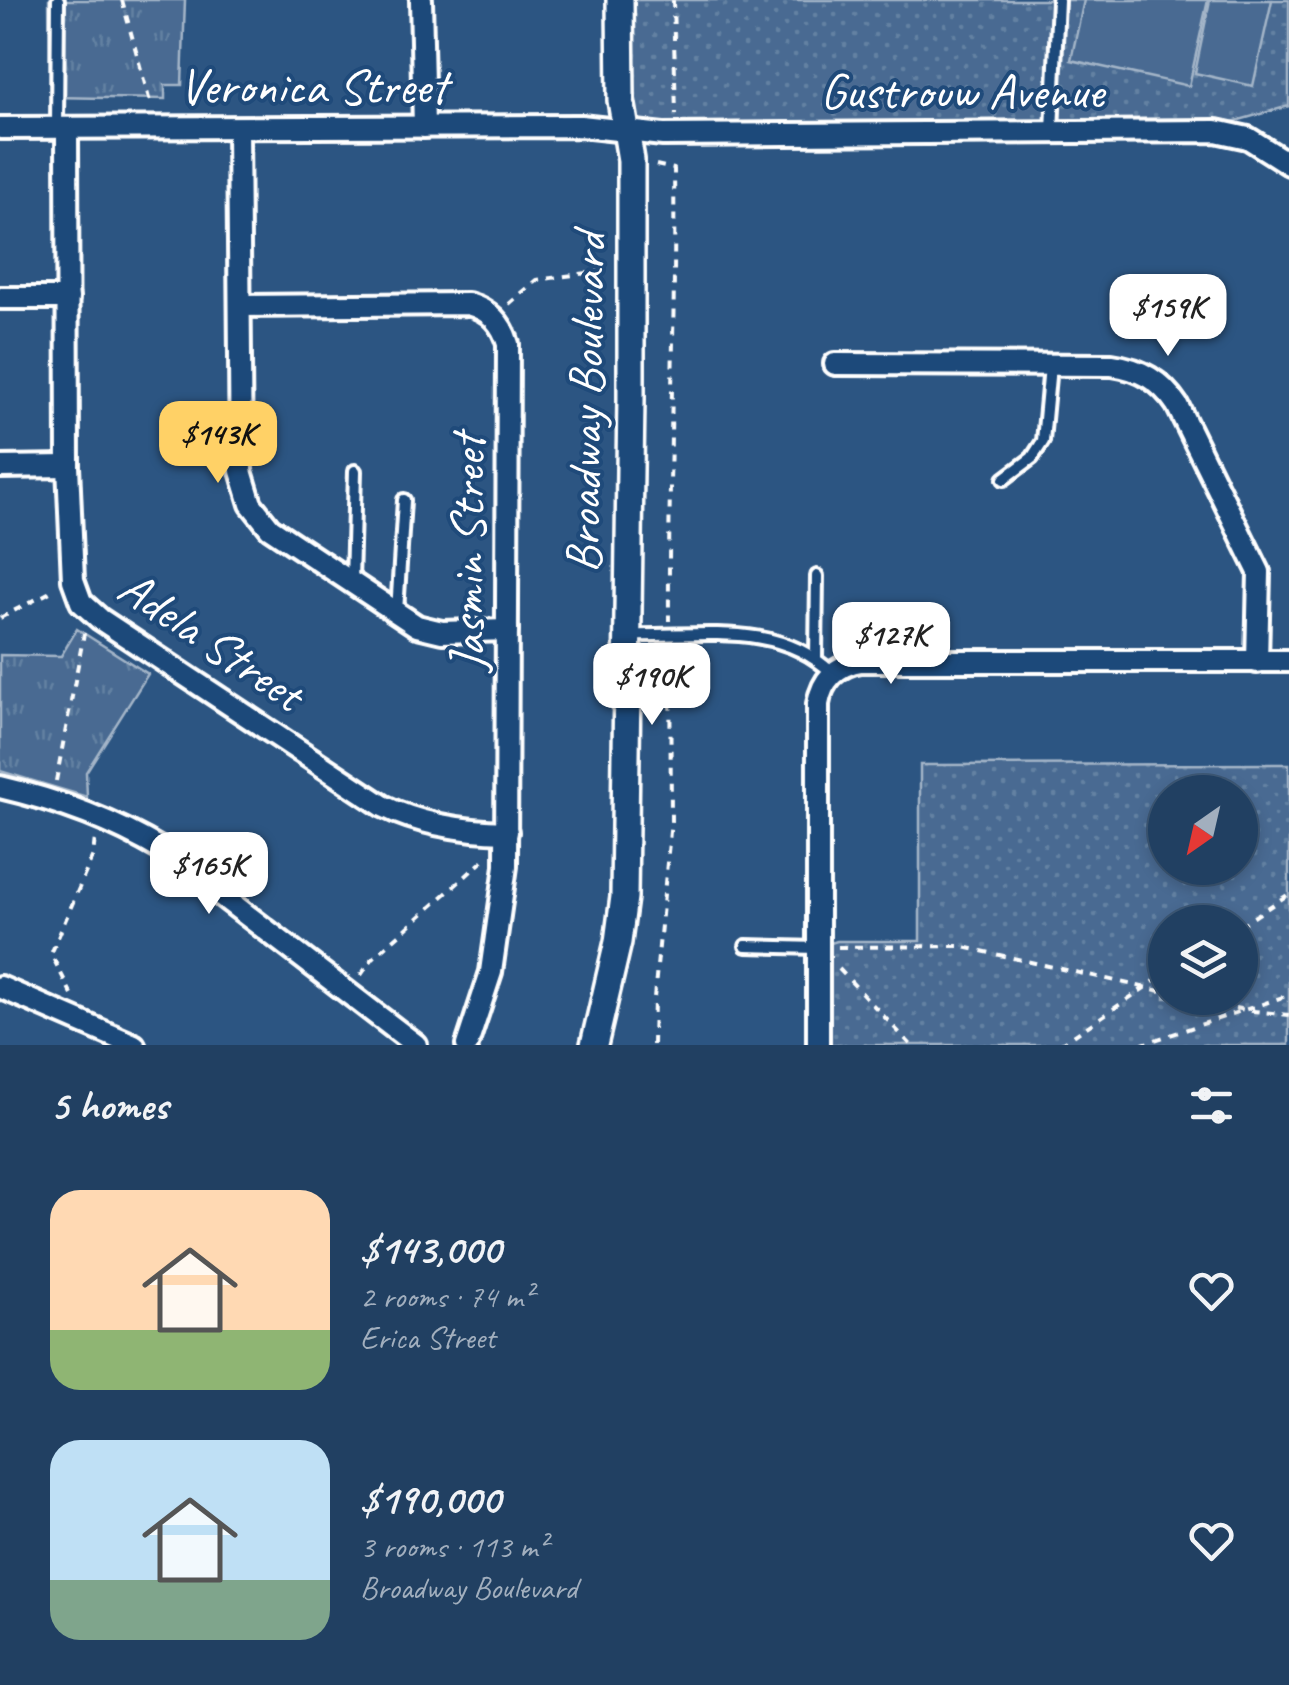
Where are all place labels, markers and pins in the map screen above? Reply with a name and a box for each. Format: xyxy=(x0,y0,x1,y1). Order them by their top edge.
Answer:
pin: $159K xyxy=(1098,274,1238,359)
pin: $143K xyxy=(148,401,288,486)
pin: $127K xyxy=(821,602,961,687)
pin: $190K xyxy=(582,643,722,728)
pin: $165K xyxy=(139,832,279,917)

